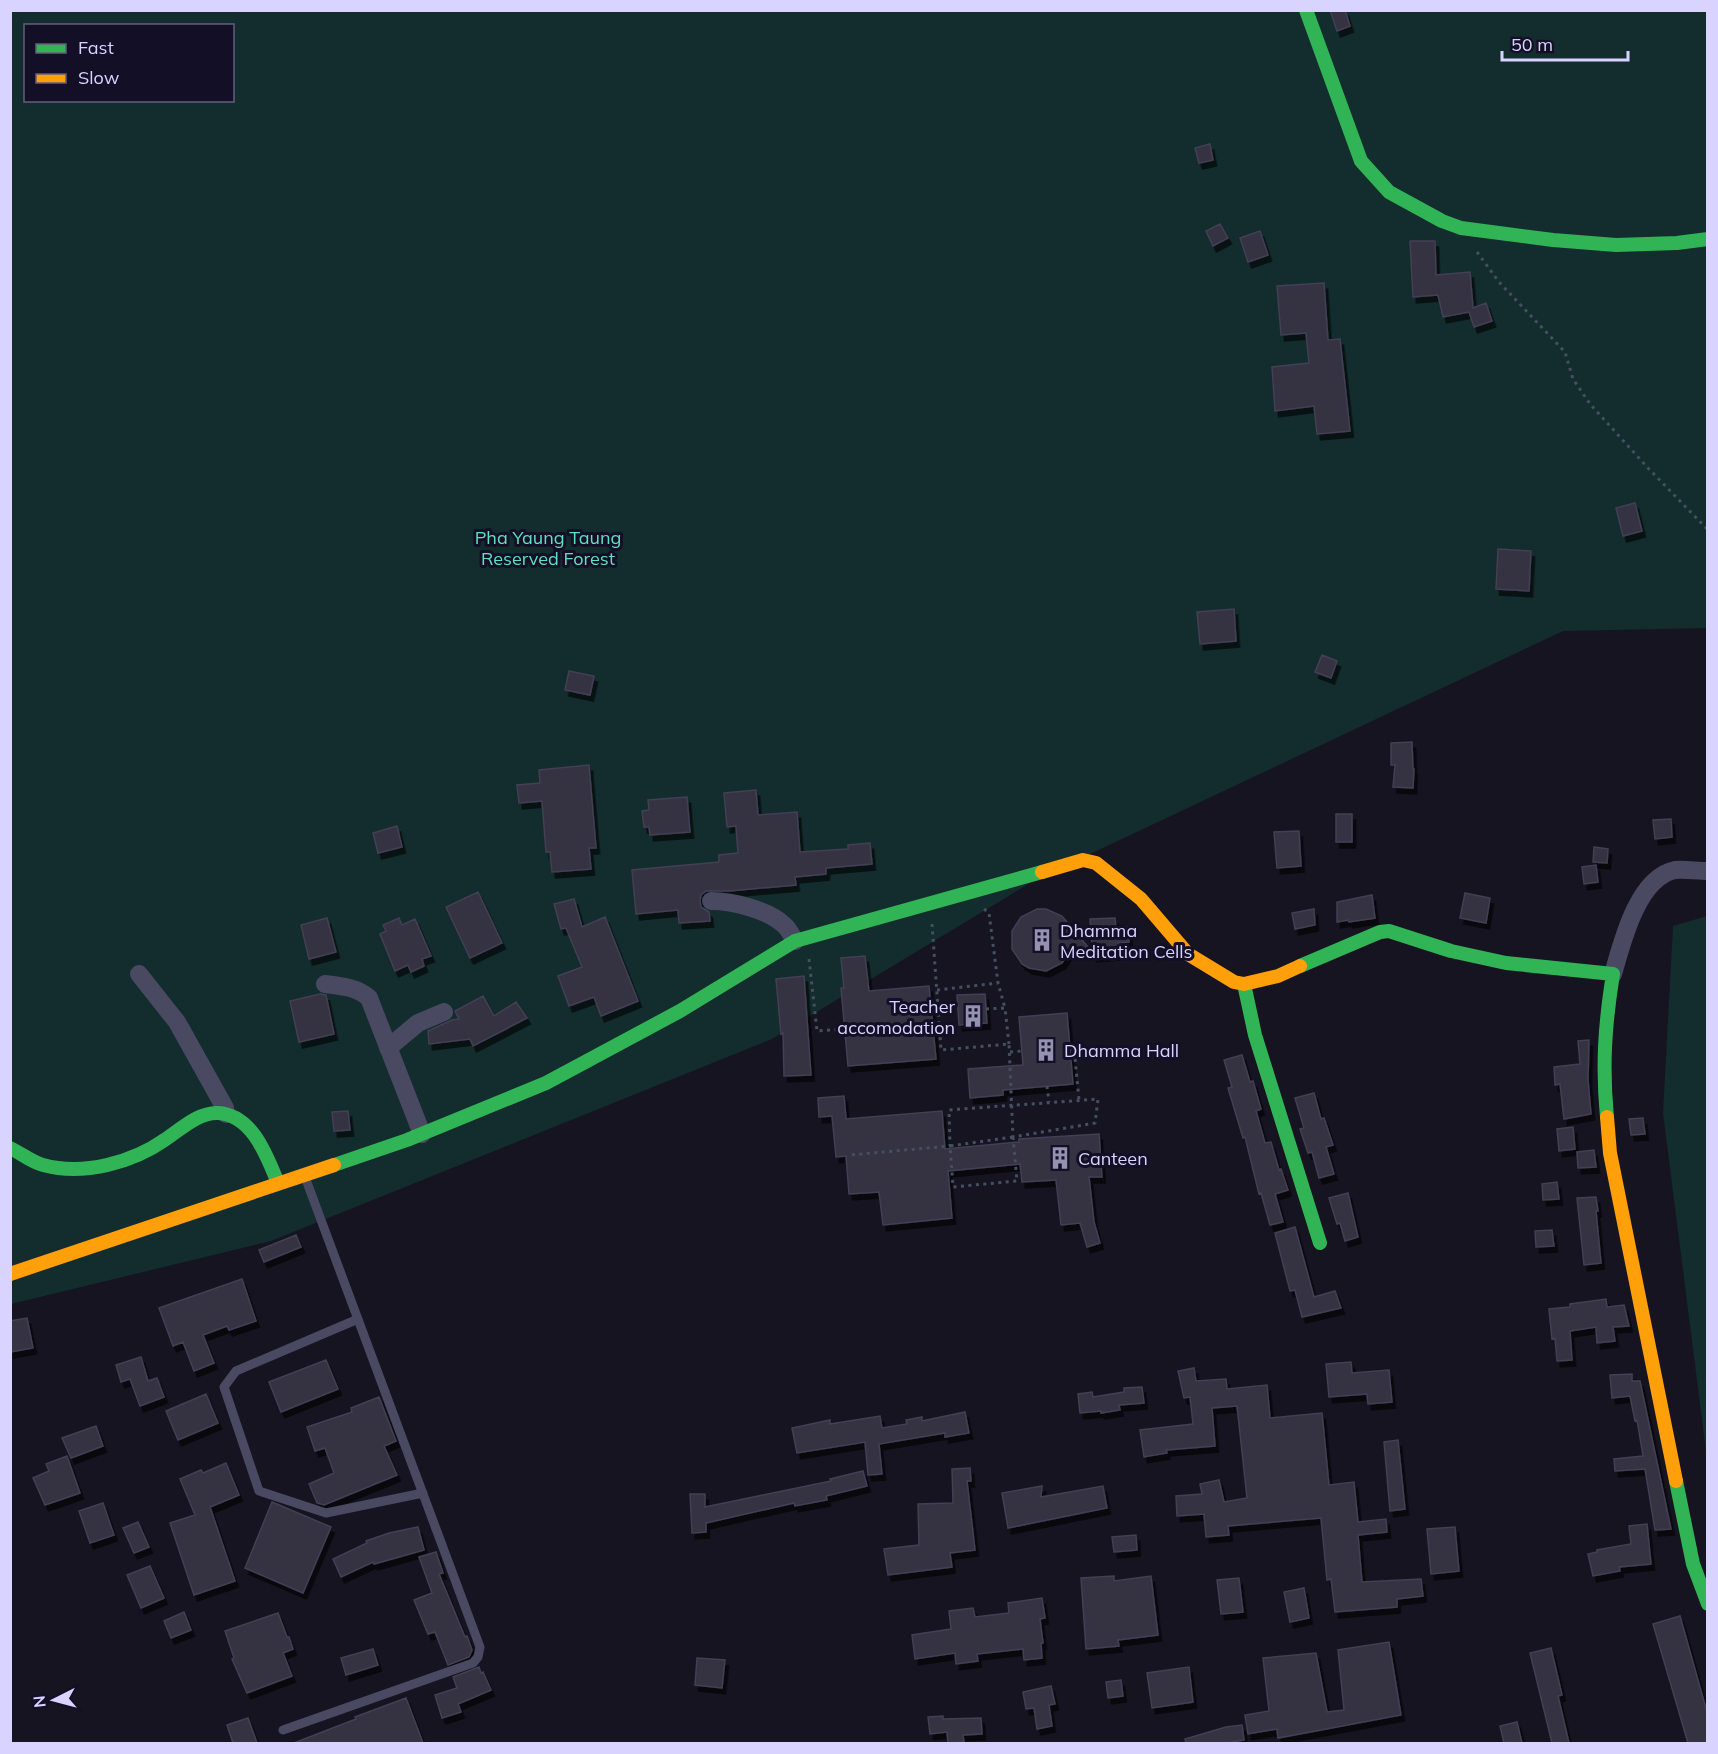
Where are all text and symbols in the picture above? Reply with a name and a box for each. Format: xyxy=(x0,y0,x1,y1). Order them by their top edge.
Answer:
legend xyxy=(24,24,234,102)
scale bar xyxy=(1502,24,1628,62)
text: 50 m xyxy=(1511,33,1553,56)
text: Fast xyxy=(78,36,114,59)
text: Slow xyxy=(78,66,120,89)
park label: Pha Yaung Taung Reserved Forest xyxy=(475,526,621,570)
place label: Dhamma Meditation Cells xyxy=(1060,919,1193,963)
building icon: Dhamma Meditation Cells xyxy=(1029,927,1055,953)
place label: Teacher accomodation xyxy=(837,995,955,1039)
building icon: Teacher accomodation xyxy=(960,1003,986,1029)
building icon: Dhamma Hall xyxy=(1033,1037,1059,1063)
place label: Dhamma Hall xyxy=(1064,1039,1179,1062)
building icon: Canteen xyxy=(1047,1145,1073,1171)
place label: Canteen xyxy=(1078,1147,1148,1170)
north arrow xyxy=(24,1670,84,1730)
text: N xyxy=(29,1695,50,1709)

